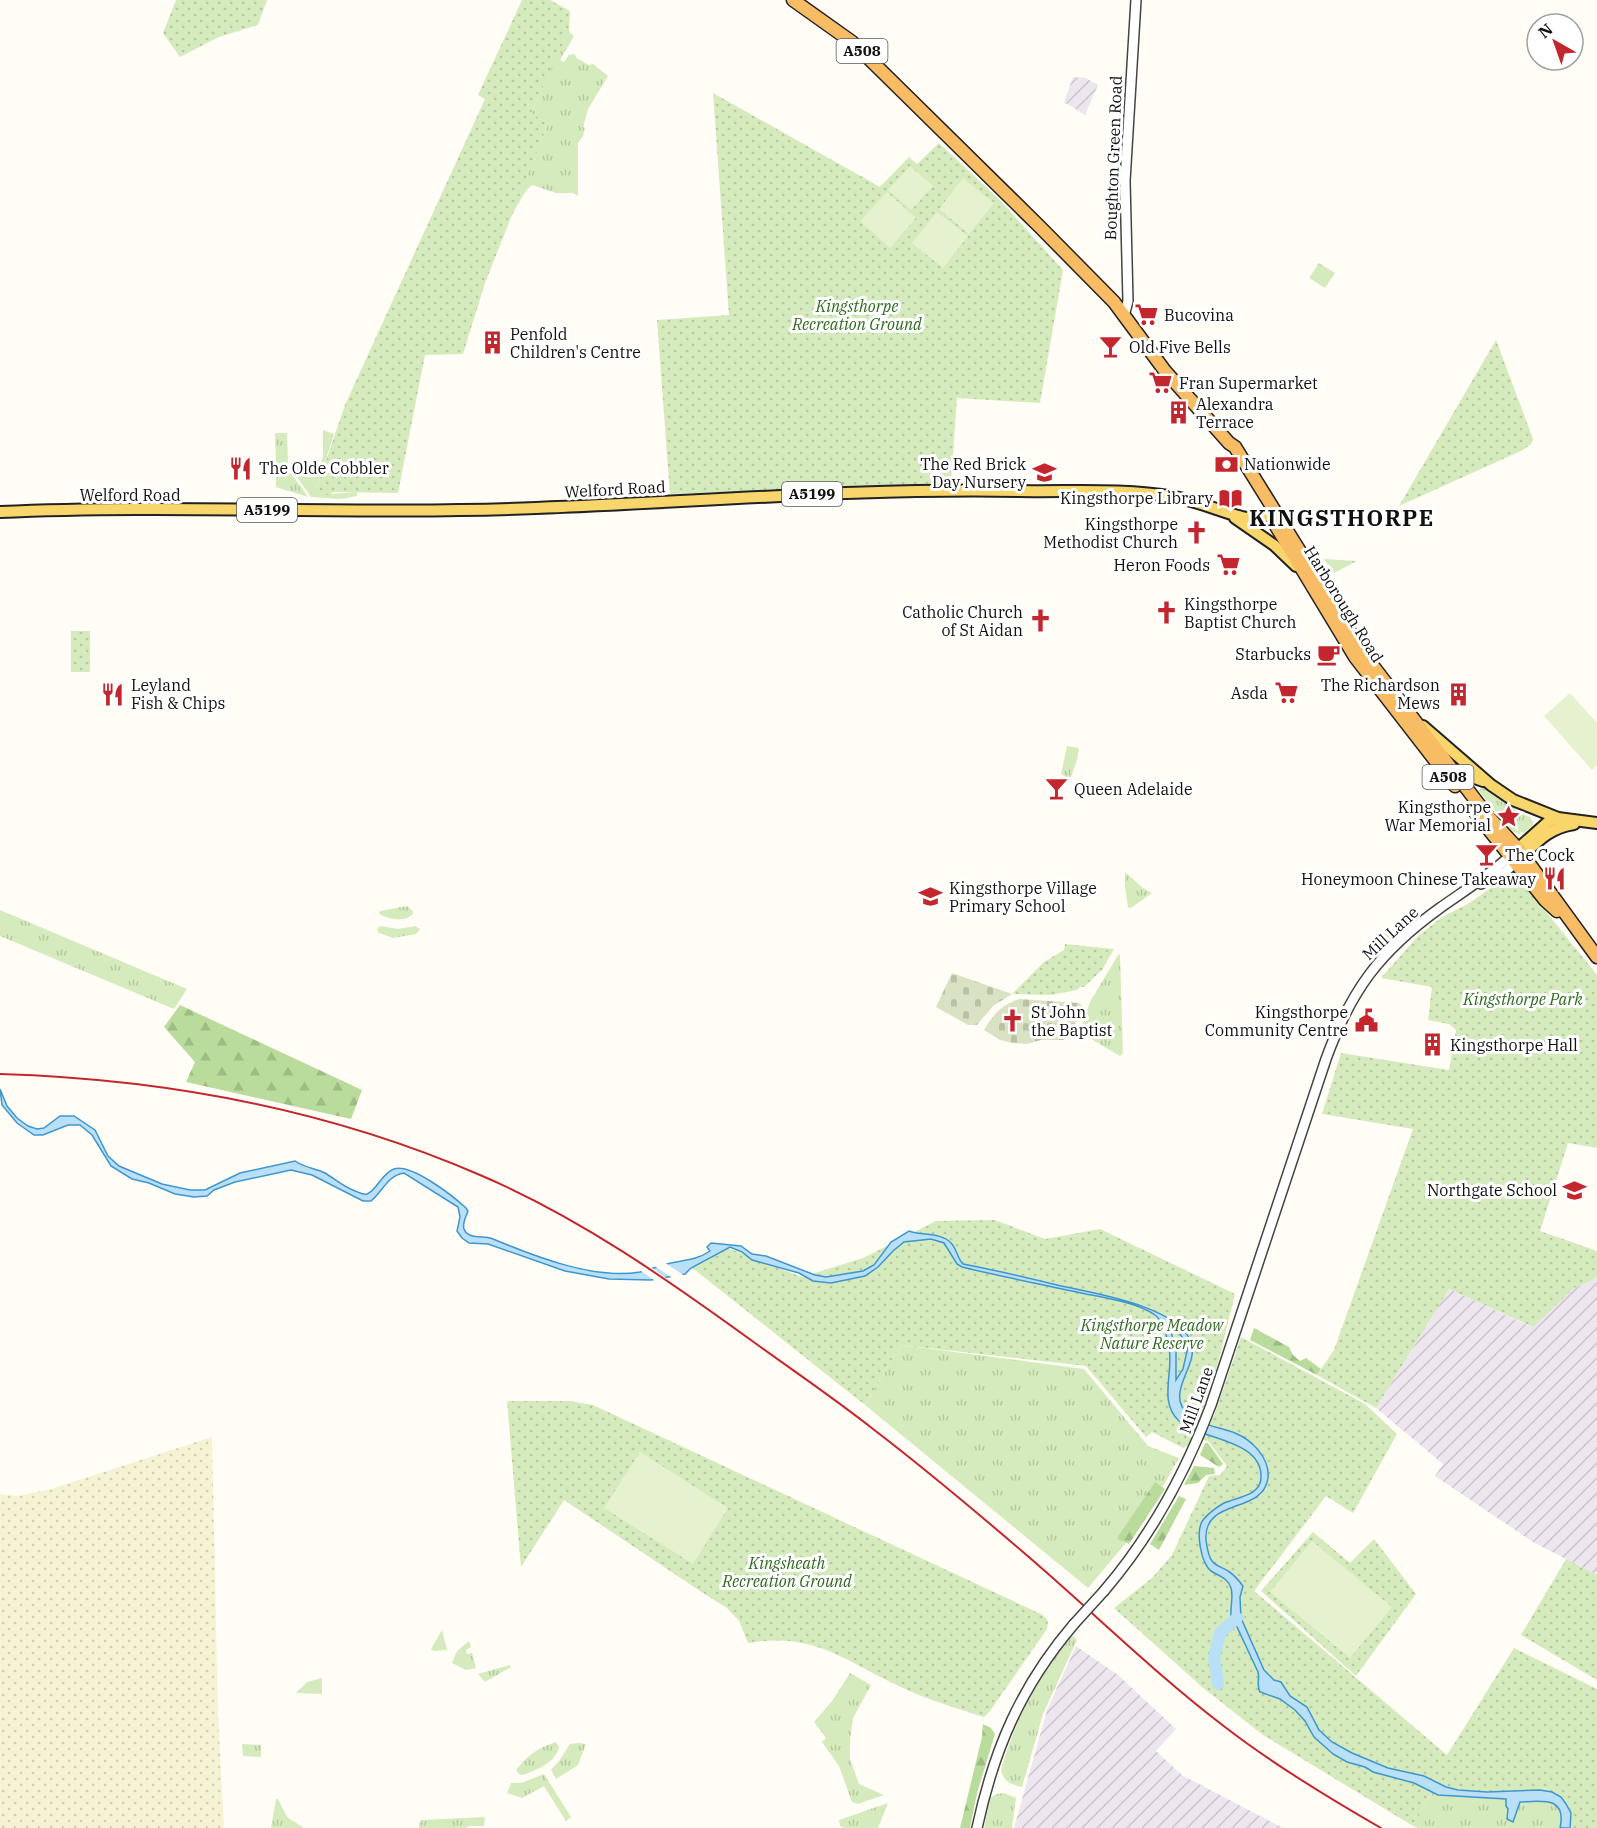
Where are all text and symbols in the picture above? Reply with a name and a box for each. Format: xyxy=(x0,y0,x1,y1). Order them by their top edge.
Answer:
north arrow xyxy=(1525,12,1585,72)
text: N xyxy=(1534,19,1557,42)
road number: A508 xyxy=(836,39,888,63)
street label: Boughton Green Road xyxy=(1100,75,1126,241)
park label: Kingsthorpe Recreation Ground xyxy=(791,296,922,334)
supermarket icon: Bucovina xyxy=(1133,302,1159,328)
place label: Bucovina xyxy=(1164,305,1234,325)
place label: Penfold Children's Centre xyxy=(510,324,641,362)
building icon: Penfold Children's Centre xyxy=(479,330,505,356)
bar icon: Old Five Bells xyxy=(1098,334,1124,360)
place label: Old Five Bells xyxy=(1129,337,1231,357)
supermarket icon: Fran Supermarket xyxy=(1148,370,1174,396)
place label: Fran Supermarket xyxy=(1179,373,1318,393)
place label: Alexandra Terrace xyxy=(1196,394,1274,432)
building icon: Alexandra Terrace xyxy=(1165,400,1191,426)
bank icon: Nationwide xyxy=(1213,451,1239,477)
place label: The Red Brick Day Nursery xyxy=(920,454,1027,492)
place label: Nationwide xyxy=(1244,454,1331,474)
restaurant icon: The Olde Cobbler xyxy=(228,455,254,481)
place label: The Olde Cobbler xyxy=(259,458,389,478)
school or university icon: The Red Brick Day Nursery xyxy=(1031,460,1057,486)
street label: Welford Road xyxy=(564,476,666,502)
road number: A5199 xyxy=(782,482,842,506)
street label: Welford Road xyxy=(79,485,181,505)
library icon: Kingsthorpe Library xyxy=(1218,485,1244,511)
place label: Kingsthorpe Library xyxy=(1060,488,1213,508)
road number: A5199 xyxy=(237,498,297,522)
district label: KINGSTHORPE xyxy=(1249,503,1435,532)
place label: Kingsthorpe Methodist Church xyxy=(1043,514,1178,552)
church icon: Kingsthorpe Methodist Church xyxy=(1183,520,1209,546)
street label: Harborough Road xyxy=(1300,542,1388,666)
supermarket icon: Heron Foods xyxy=(1215,552,1241,578)
place label: Heron Foods xyxy=(1114,555,1210,575)
place label: Kingsthorpe Baptist Church xyxy=(1184,594,1297,632)
church icon: Kingsthorpe Baptist Church xyxy=(1153,600,1179,626)
place label: Catholic Church of St Aidan xyxy=(902,602,1023,640)
church icon: Catholic Church of St Aidan xyxy=(1028,608,1054,634)
cafe icon: Starbucks xyxy=(1316,641,1342,667)
place label: Starbucks xyxy=(1235,644,1311,664)
place label: Leyland Fish & Chips xyxy=(131,675,225,713)
place label: The Richardson Mews xyxy=(1321,675,1440,713)
supermarket icon: Asda xyxy=(1273,680,1299,706)
restaurant icon: Leyland Fish & Chips xyxy=(100,681,126,707)
building icon: The Richardson Mews xyxy=(1445,681,1471,707)
place label: Asda xyxy=(1231,683,1268,703)
road number: A508 xyxy=(1422,765,1474,789)
bar icon: Queen Adelaide xyxy=(1043,776,1069,802)
place label: Queen Adelaide xyxy=(1074,779,1193,799)
place label: Kingsthorpe War Memorial xyxy=(1384,797,1491,835)
place icon: Kingsthorpe War Memorial xyxy=(1496,803,1522,829)
bar icon: The Cock xyxy=(1474,842,1500,868)
place label: The Cock xyxy=(1505,845,1575,865)
restaurant icon: Honeymoon Chinese Takeaway xyxy=(1541,866,1567,892)
place label: Honeymoon Chinese Takeaway xyxy=(1301,869,1536,889)
place label: Kingsthorpe Village Primary School xyxy=(949,878,1097,916)
school or university icon: Kingsthorpe Village Primary School xyxy=(918,884,944,910)
street label: Mill Lane xyxy=(1358,902,1422,964)
park label: Kingsthorpe Park xyxy=(1462,989,1583,1009)
place label: St John the Baptist xyxy=(1031,1002,1113,1040)
place label: Kingsthorpe Community Centre xyxy=(1205,1002,1348,1040)
church icon: St John the Baptist xyxy=(1000,1008,1026,1034)
public building icon: Kingsthorpe Community Centre xyxy=(1353,1008,1379,1034)
building icon: Kingsthorpe Hall xyxy=(1419,1032,1445,1058)
place label: Kingsthorpe Hall xyxy=(1450,1035,1578,1055)
school or university icon: Northgate School xyxy=(1562,1177,1588,1203)
place label: Northgate School xyxy=(1427,1180,1557,1200)
park label: Kingsthorpe Meadow Nature Reserve xyxy=(1080,1315,1225,1353)
street label: Mill Lane xyxy=(1175,1364,1217,1436)
park label: Kingsheath Recreation Ground xyxy=(721,1553,852,1591)

